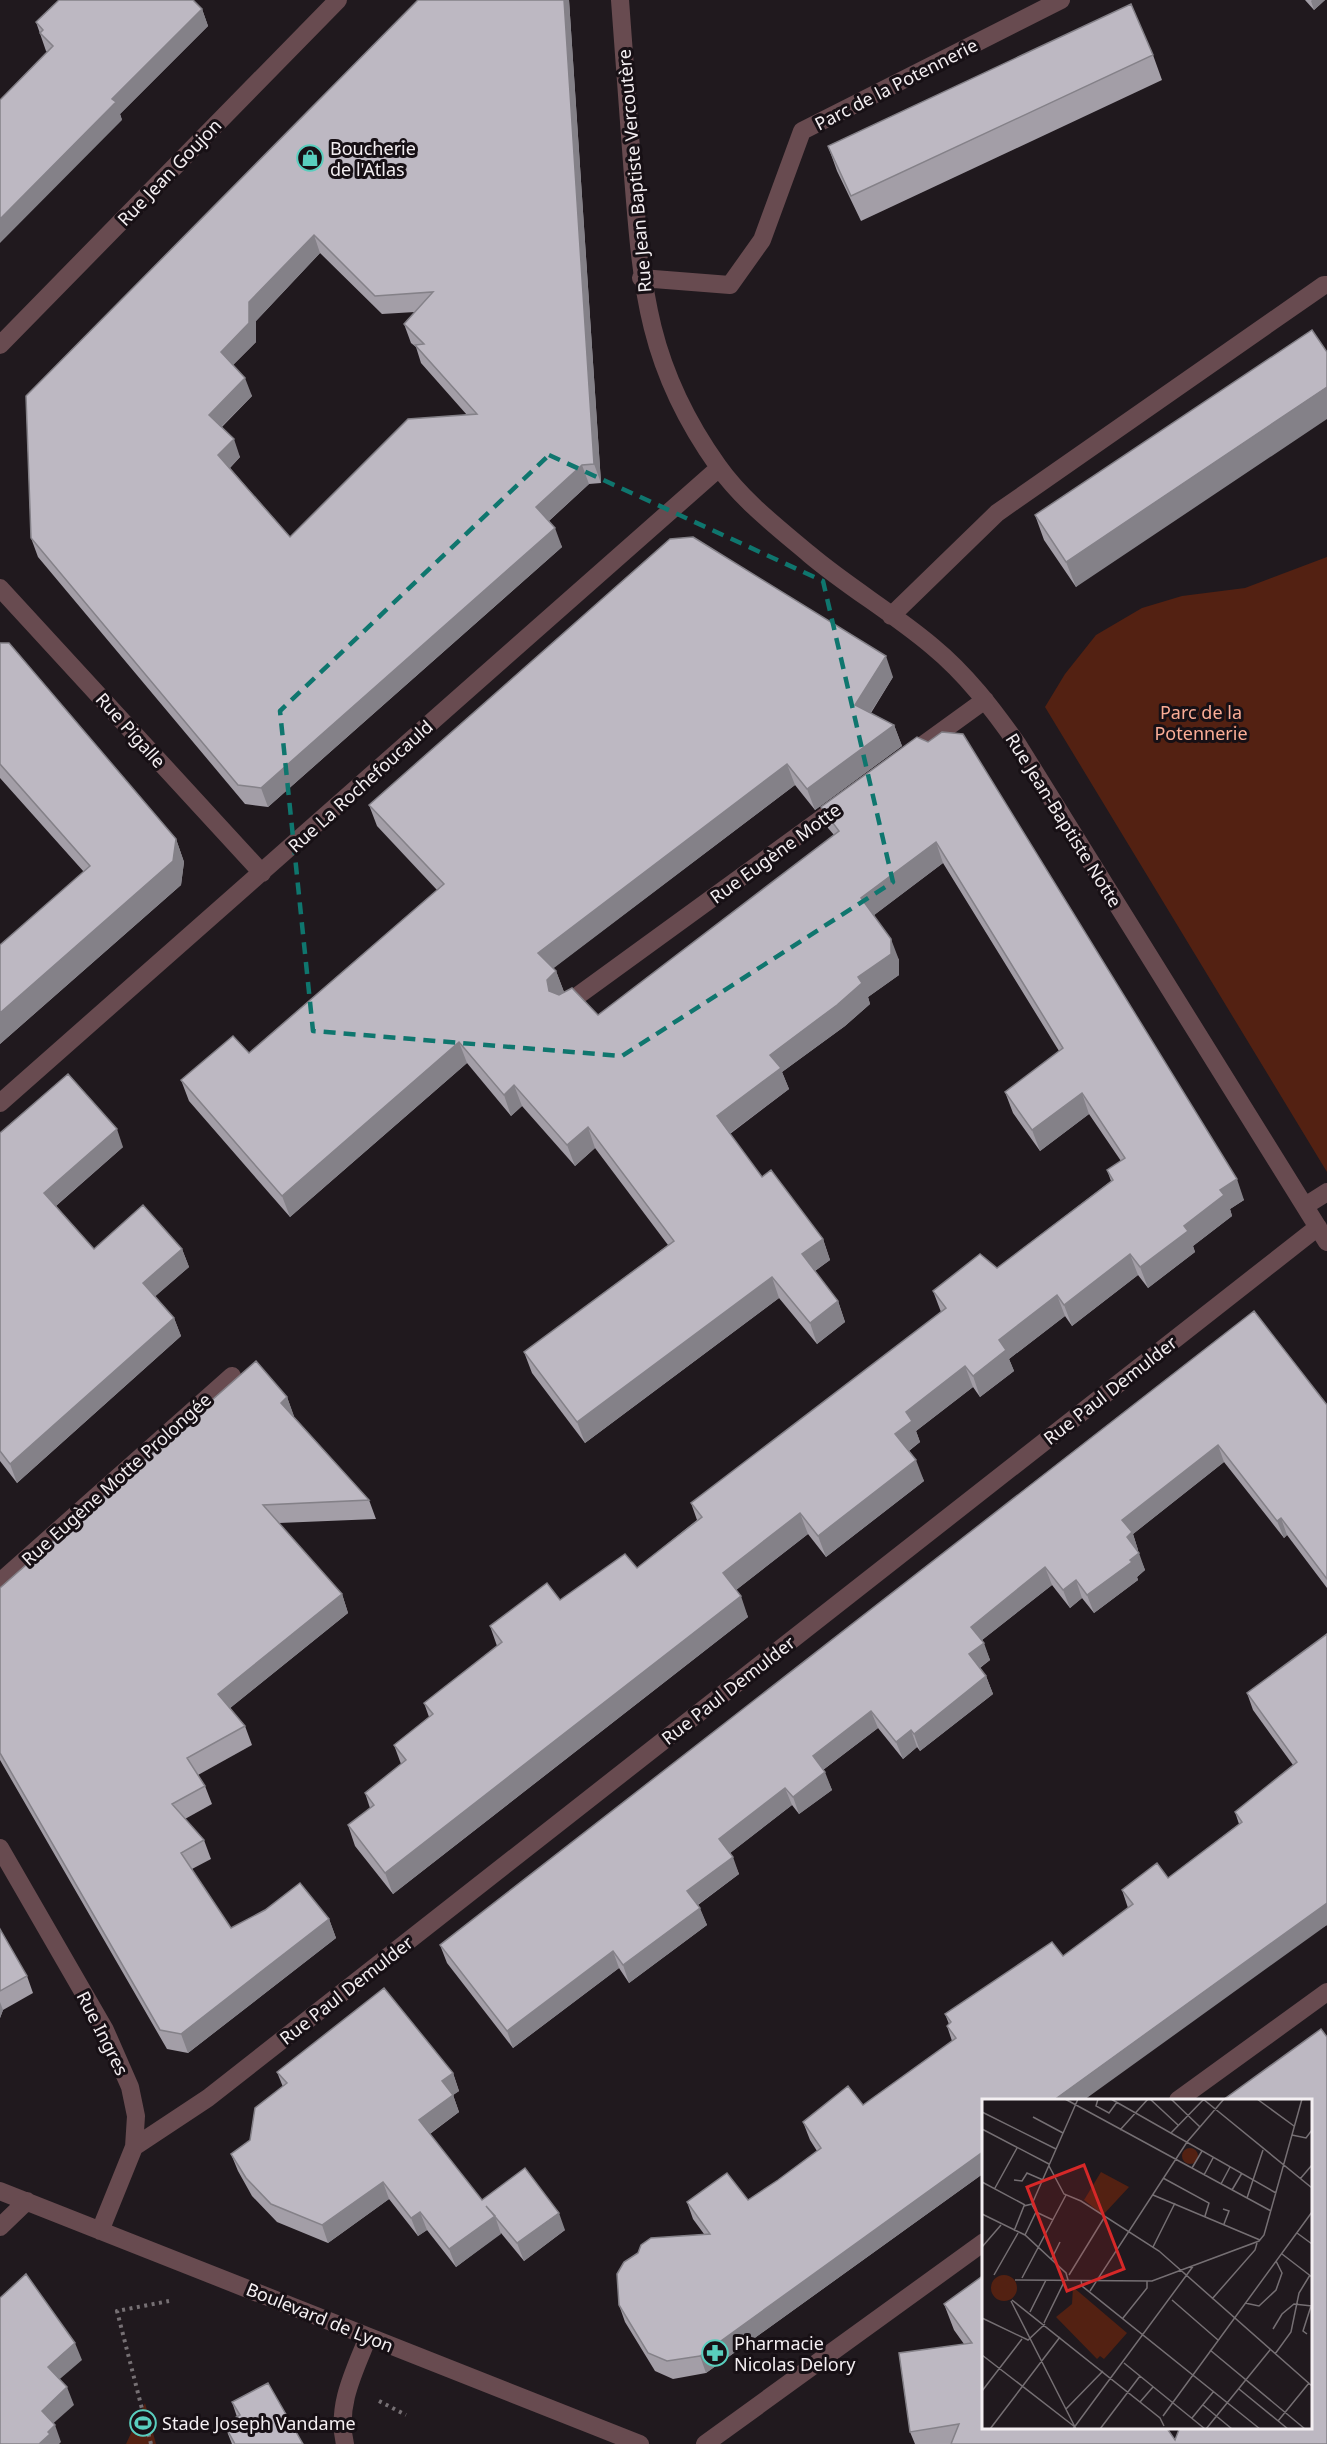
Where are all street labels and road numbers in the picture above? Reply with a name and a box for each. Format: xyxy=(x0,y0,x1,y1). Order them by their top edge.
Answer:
street label: Parc de la Potennerie xyxy=(810,33,982,135)
street label: Rue Jean Baptiste Vercoutère xyxy=(611,48,657,294)
street label: Rue Jean Goujon xyxy=(112,113,226,231)
street label: Rue Pigalle xyxy=(91,687,171,773)
street label: Rue La Rochefoucauld xyxy=(282,714,438,858)
street label: Rue Jean-Baptiste Notte xyxy=(1001,728,1127,912)
street label: Rue Eugène Motte xyxy=(705,797,845,909)
street label: Rue Paul Demulder xyxy=(1038,1330,1182,1450)
street label: Rue Eugène Motte Prolongée xyxy=(16,1387,216,1571)
street label: Rue Paul Demulder xyxy=(656,1630,800,1750)
street label: Rue Paul Demulder xyxy=(274,1930,418,2050)
street label: Rue Ingres xyxy=(72,1987,134,2079)
street label: Boulevard de Lyon xyxy=(243,2277,397,2357)

